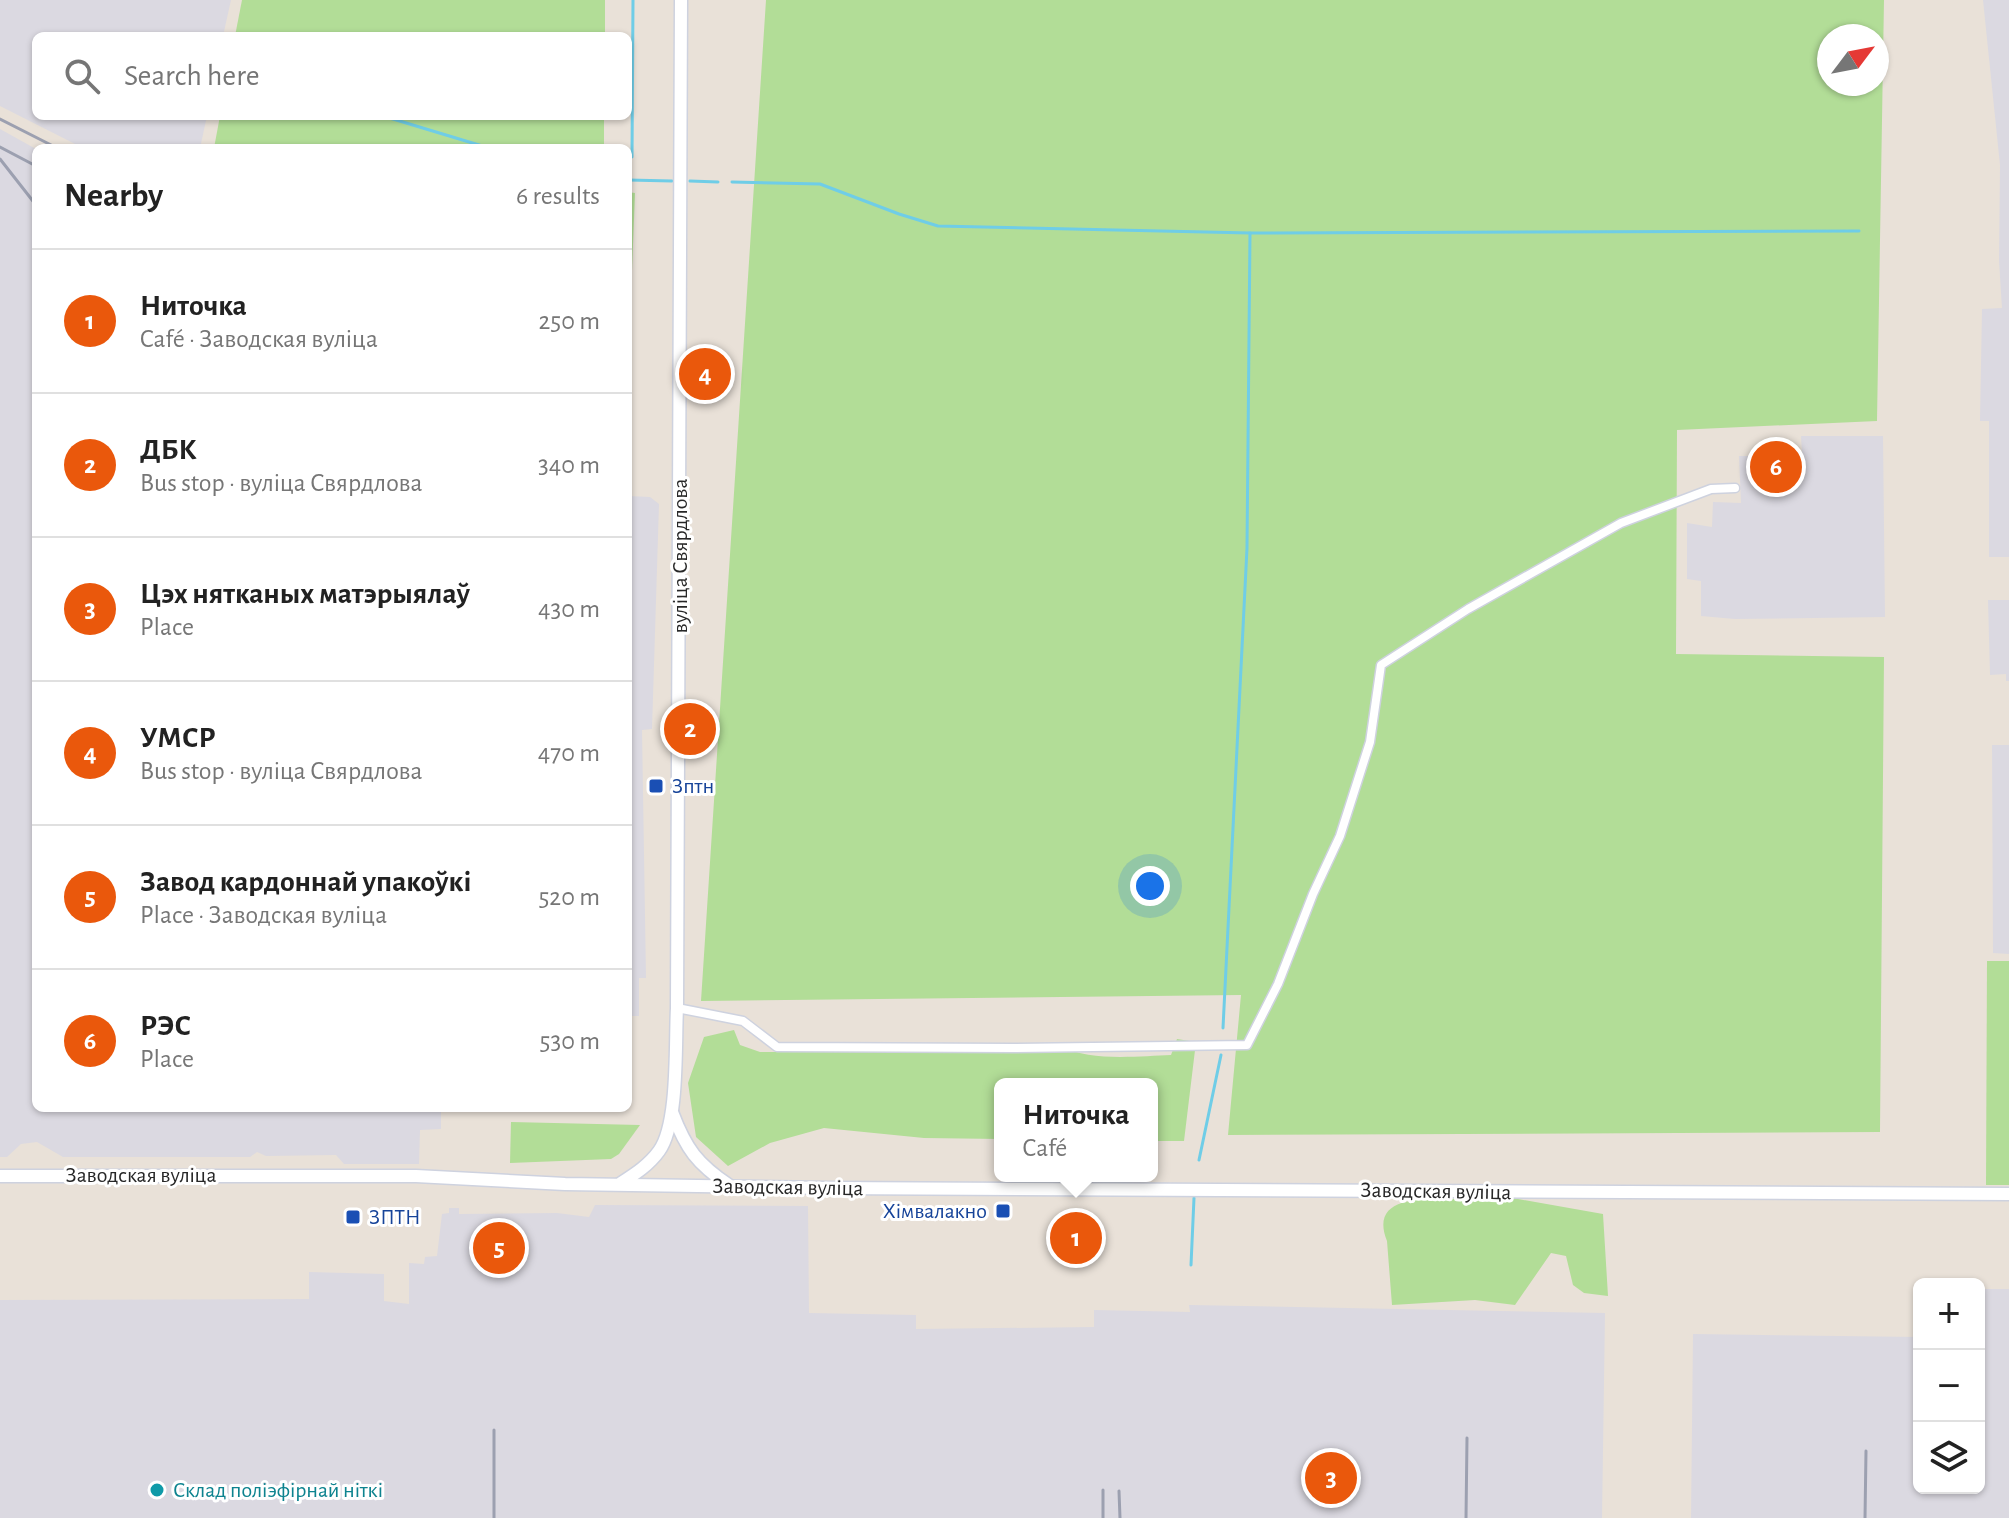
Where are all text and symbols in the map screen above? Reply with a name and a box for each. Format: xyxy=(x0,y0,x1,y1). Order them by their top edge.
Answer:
north arrow xyxy=(1817,24,1889,96)
search box xyxy=(32,32,632,120)
icon: search xyxy=(60,54,104,98)
text: Search here xyxy=(124,61,260,91)
text: Nearby xyxy=(64,179,163,213)
text: 6 results xyxy=(516,183,600,209)
text: Ниточка xyxy=(140,291,247,321)
text: 1 xyxy=(85,308,95,334)
text: 250 m xyxy=(538,308,600,334)
text: Café · Заводская вуліца xyxy=(140,326,378,352)
pin: 4 xyxy=(679,344,731,404)
text: ДБК xyxy=(140,435,197,465)
pin: 6 xyxy=(1750,437,1802,497)
text: 2 xyxy=(84,452,96,478)
text: 340 m xyxy=(538,452,600,478)
text: Bus stop · вуліца Свярдлова xyxy=(140,470,422,496)
street label: вуліца Свярдлова xyxy=(669,478,691,634)
text: Цэх нятканых матэрыялаў xyxy=(140,579,470,609)
text: 3 xyxy=(84,596,96,622)
text: 430 m xyxy=(538,596,600,622)
text: Place xyxy=(140,614,194,640)
pin: 2 xyxy=(664,699,716,759)
text: УМСР xyxy=(140,723,216,753)
text: 4 xyxy=(83,740,97,766)
text: 470 m xyxy=(538,740,600,766)
text: Bus stop · вуліца Свярдлова xyxy=(140,758,422,784)
place label: Зптн xyxy=(672,775,714,797)
marker: Зптн xyxy=(647,777,665,795)
your location xyxy=(1130,866,1170,906)
text: Завод кардоннай упакоўкі xyxy=(140,867,471,897)
text: 5 xyxy=(84,884,96,910)
text: 520 m xyxy=(538,884,600,910)
text: Place · Заводская вуліца xyxy=(140,902,387,928)
text: РЭС xyxy=(140,1011,191,1041)
text: 6 xyxy=(84,1028,96,1054)
text: 530 m xyxy=(540,1028,600,1054)
text: Place xyxy=(140,1046,194,1072)
popup xyxy=(994,1078,1158,1182)
text: Ниточка xyxy=(1023,1100,1129,1130)
text: Café xyxy=(1023,1135,1067,1161)
street label: Заводская вуліца xyxy=(65,1164,217,1186)
street label: Заводская вуліца xyxy=(712,1175,864,1199)
street label: Заводская вуліца xyxy=(1360,1179,1512,1203)
place label: Хімвалакно xyxy=(883,1200,987,1222)
marker: Хімвалакно xyxy=(994,1202,1012,1220)
place label: ЗПТН xyxy=(369,1206,421,1228)
marker: ЗПТН xyxy=(344,1208,362,1226)
pin: 1 xyxy=(1050,1208,1102,1268)
pin: 5 xyxy=(473,1218,525,1278)
map controls xyxy=(1913,1278,1985,1494)
button: + xyxy=(1913,1278,1985,1350)
button: − xyxy=(1913,1350,1985,1422)
button: layers xyxy=(1913,1422,1985,1494)
pin: 3 xyxy=(1305,1448,1357,1508)
place label: Склад поліэфірнай ніткі xyxy=(173,1479,383,1501)
marker: Склад поліэфірнай ніткі xyxy=(148,1481,166,1499)

